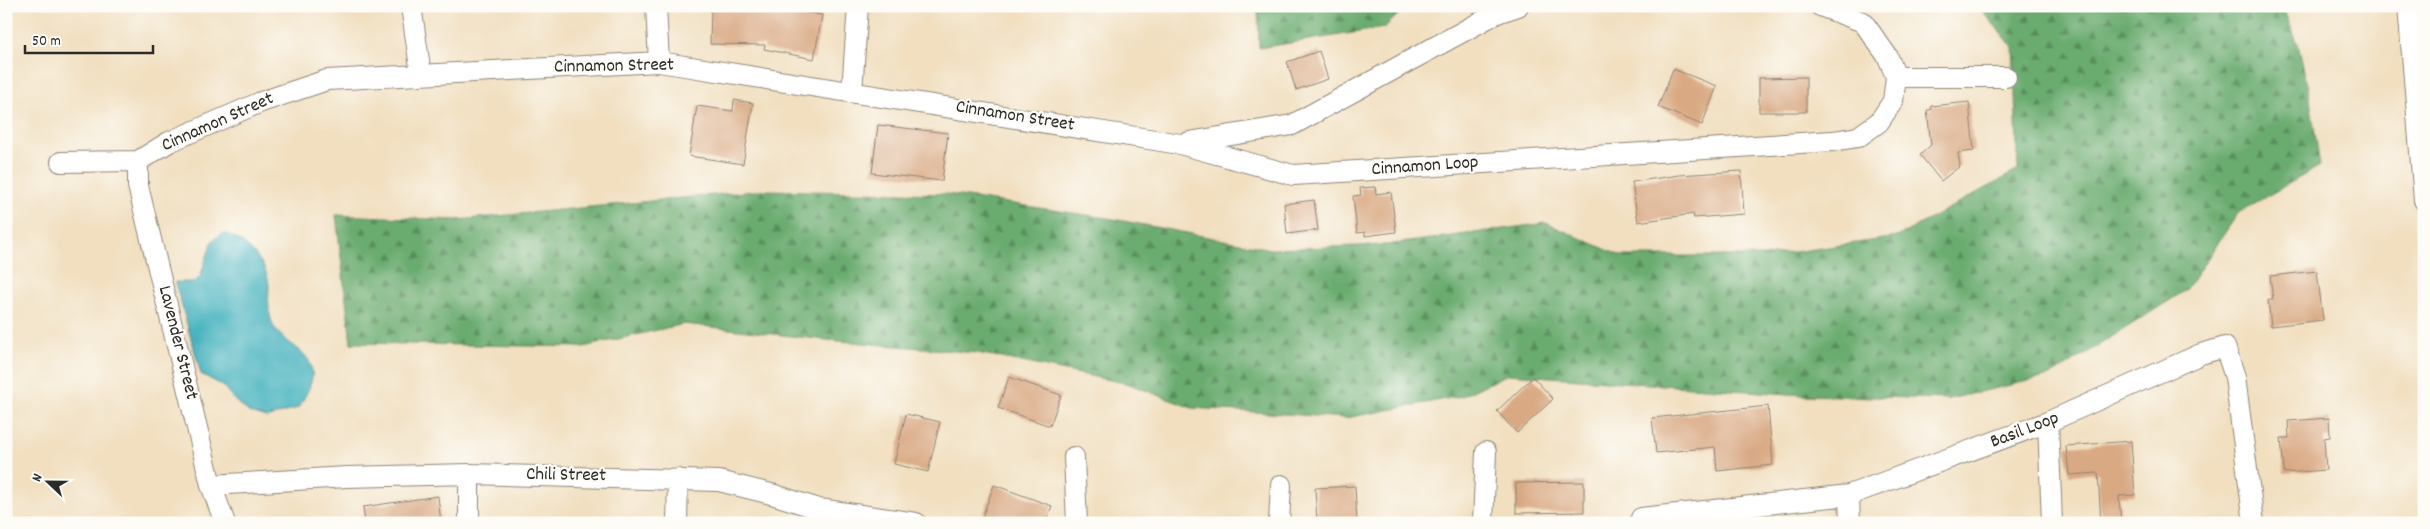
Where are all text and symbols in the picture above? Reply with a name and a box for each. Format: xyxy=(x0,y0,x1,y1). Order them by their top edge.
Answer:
scale bar xyxy=(25,22,152,54)
text: 50 m xyxy=(32,31,61,53)
street label: Cinnamon Street xyxy=(554,52,674,82)
street label: Cinnamon Street xyxy=(158,86,278,160)
street label: Cinnamon Street xyxy=(954,94,1076,140)
street label: Cinnamon Loop xyxy=(1370,150,1480,184)
street label: Lavender Street xyxy=(150,283,204,403)
street label: Basil Loop xyxy=(1987,406,2063,456)
north arrow xyxy=(22,456,72,506)
street label: Chili Street xyxy=(526,462,606,490)
text: N xyxy=(27,471,48,485)

